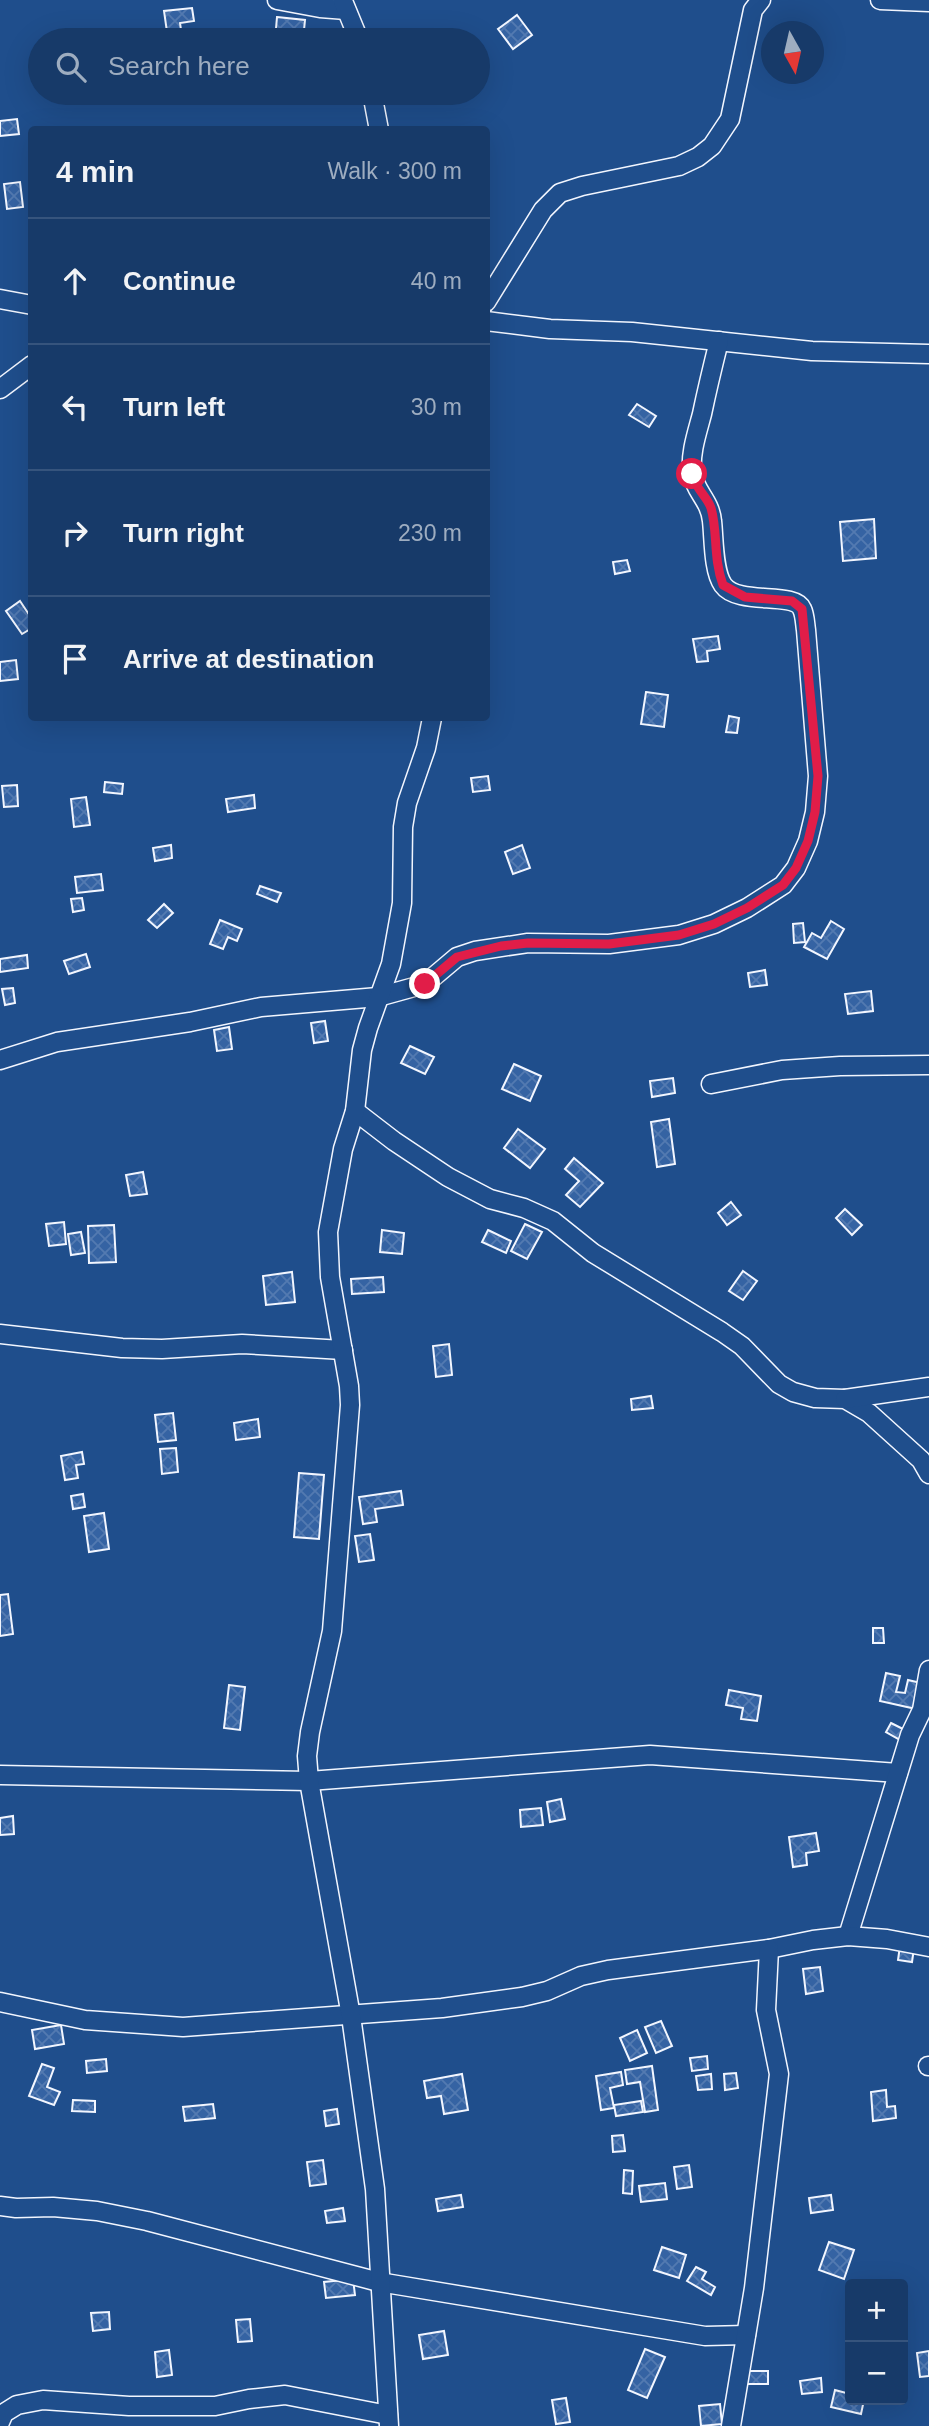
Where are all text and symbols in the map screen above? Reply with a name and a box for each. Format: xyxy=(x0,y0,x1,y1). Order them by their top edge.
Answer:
north arrow xyxy=(761,21,824,84)
search box xyxy=(28,28,490,105)
icon: search xyxy=(52,48,90,86)
text: Search here xyxy=(108,51,250,81)
text: 4 min xyxy=(56,155,134,188)
text: Walk · 300 m xyxy=(327,158,462,184)
icon: ahead xyxy=(56,262,94,300)
text: Continue xyxy=(123,266,236,296)
text: 40 m xyxy=(411,268,462,294)
icon: left xyxy=(56,388,94,426)
text: Turn left xyxy=(123,392,225,422)
text: 30 m xyxy=(411,394,462,420)
route start xyxy=(676,458,707,489)
icon: right xyxy=(56,514,94,552)
text: Turn right xyxy=(123,518,244,548)
text: 230 m xyxy=(398,520,462,546)
icon: arrive xyxy=(56,640,94,678)
text: Arrive at destination xyxy=(123,644,374,674)
route end xyxy=(409,968,440,999)
map controls xyxy=(845,2279,908,2405)
button: + xyxy=(845,2279,908,2342)
button: − xyxy=(845,2342,908,2405)

